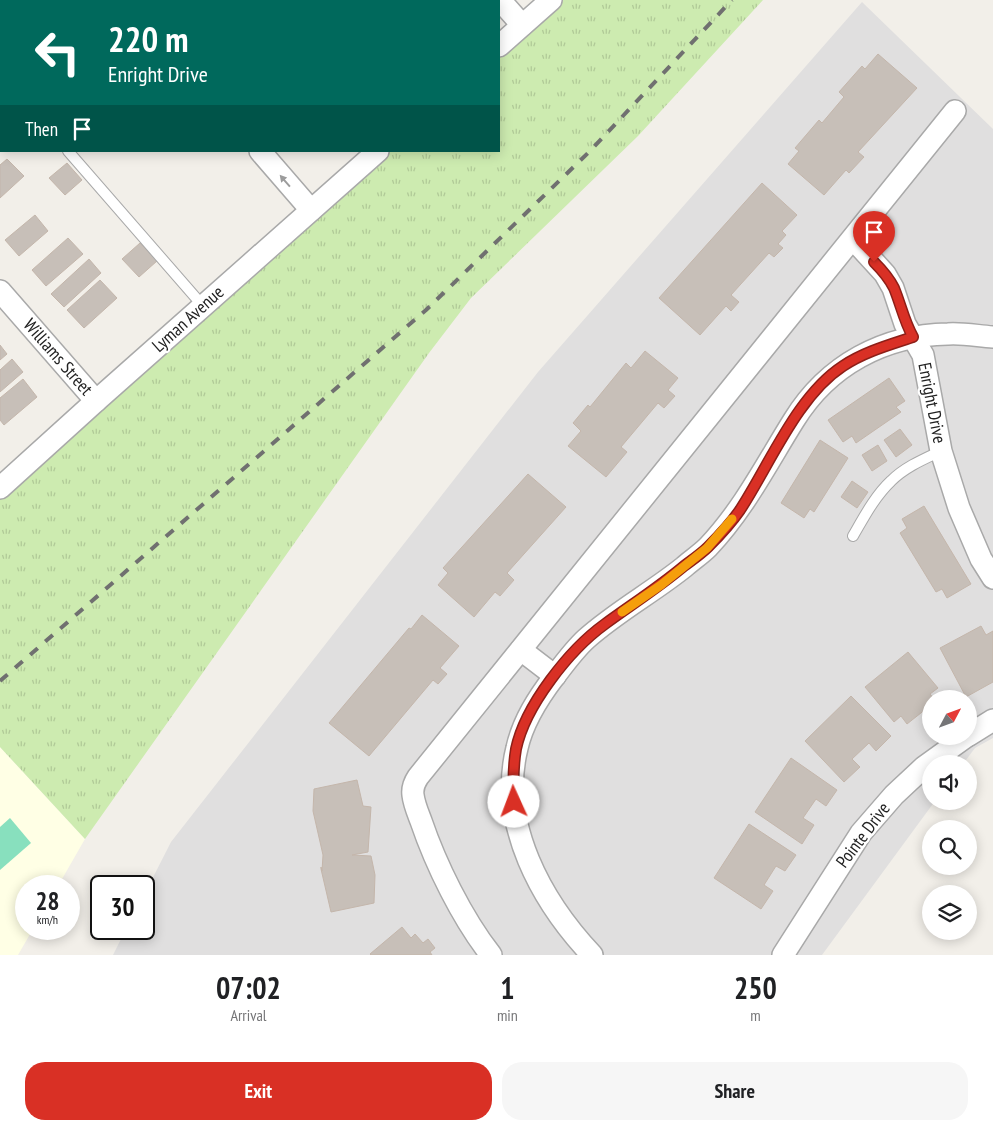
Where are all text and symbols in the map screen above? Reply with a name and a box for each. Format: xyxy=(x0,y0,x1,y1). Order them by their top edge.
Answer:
text: 220 m xyxy=(108,16,189,62)
icon: left xyxy=(25,20,90,85)
text: Enright Drive xyxy=(108,60,208,88)
icon: arrive xyxy=(68,115,96,143)
text: Then xyxy=(25,117,58,141)
one-way arrow xyxy=(279,175,291,187)
pin xyxy=(853,211,895,262)
icon: arrive xyxy=(860,218,888,246)
street label: Lyman Avenue xyxy=(147,280,228,357)
street label: Williams Street xyxy=(19,314,98,400)
street label: Enright Drive xyxy=(913,361,952,445)
north arrow xyxy=(922,690,978,745)
map controls xyxy=(922,690,977,940)
button: sound xyxy=(922,755,977,810)
position arrow xyxy=(487,775,539,827)
street label: Pointe Drive xyxy=(831,797,895,872)
button: search xyxy=(922,820,977,875)
speed limit sign: 30 xyxy=(90,875,155,940)
text: 28 xyxy=(36,885,59,917)
button: layers xyxy=(922,885,977,940)
text: km/h xyxy=(37,912,58,927)
text: 07:02 xyxy=(216,968,281,1007)
text: 1 xyxy=(500,968,515,1007)
text: 250 xyxy=(734,968,777,1007)
text: Arrival xyxy=(230,1005,267,1025)
text: min xyxy=(497,1005,518,1025)
text: m xyxy=(750,1005,761,1025)
button: Exit xyxy=(25,1062,492,1120)
button: Share xyxy=(502,1062,968,1120)

